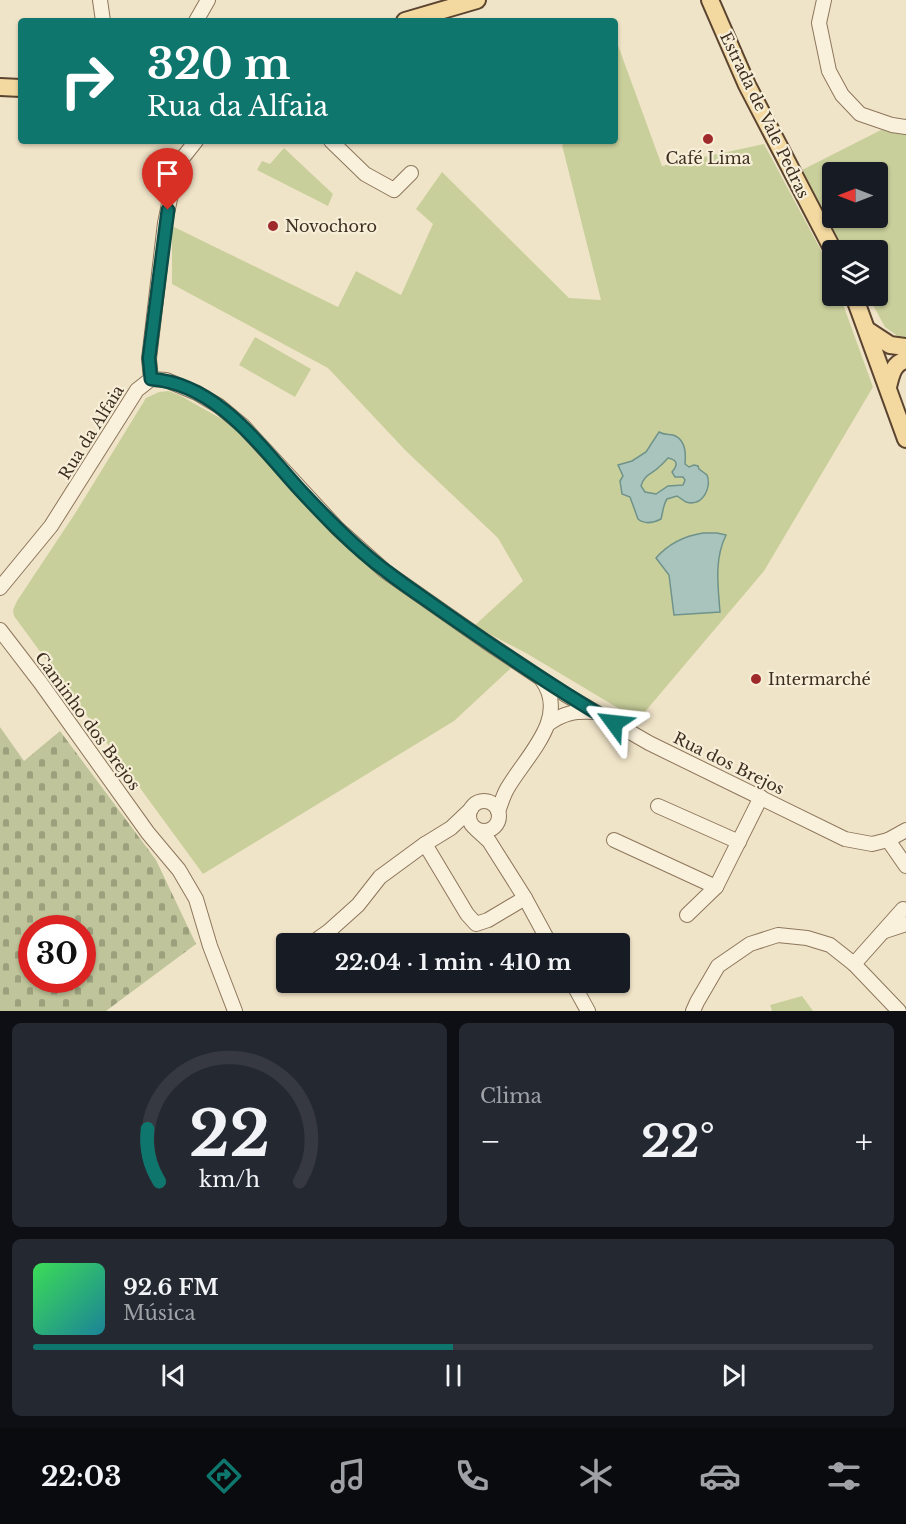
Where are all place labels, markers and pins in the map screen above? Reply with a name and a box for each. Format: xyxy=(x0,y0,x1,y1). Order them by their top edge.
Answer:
marker: Café Lima xyxy=(701,132,715,146)
pin xyxy=(142,148,193,210)
place label: Café Lima xyxy=(666,148,751,168)
place label: Novochoro xyxy=(285,216,377,236)
marker: Novochoro xyxy=(266,219,280,233)
place label: Intermarché xyxy=(768,669,871,689)
marker: Intermarché xyxy=(749,672,763,686)

